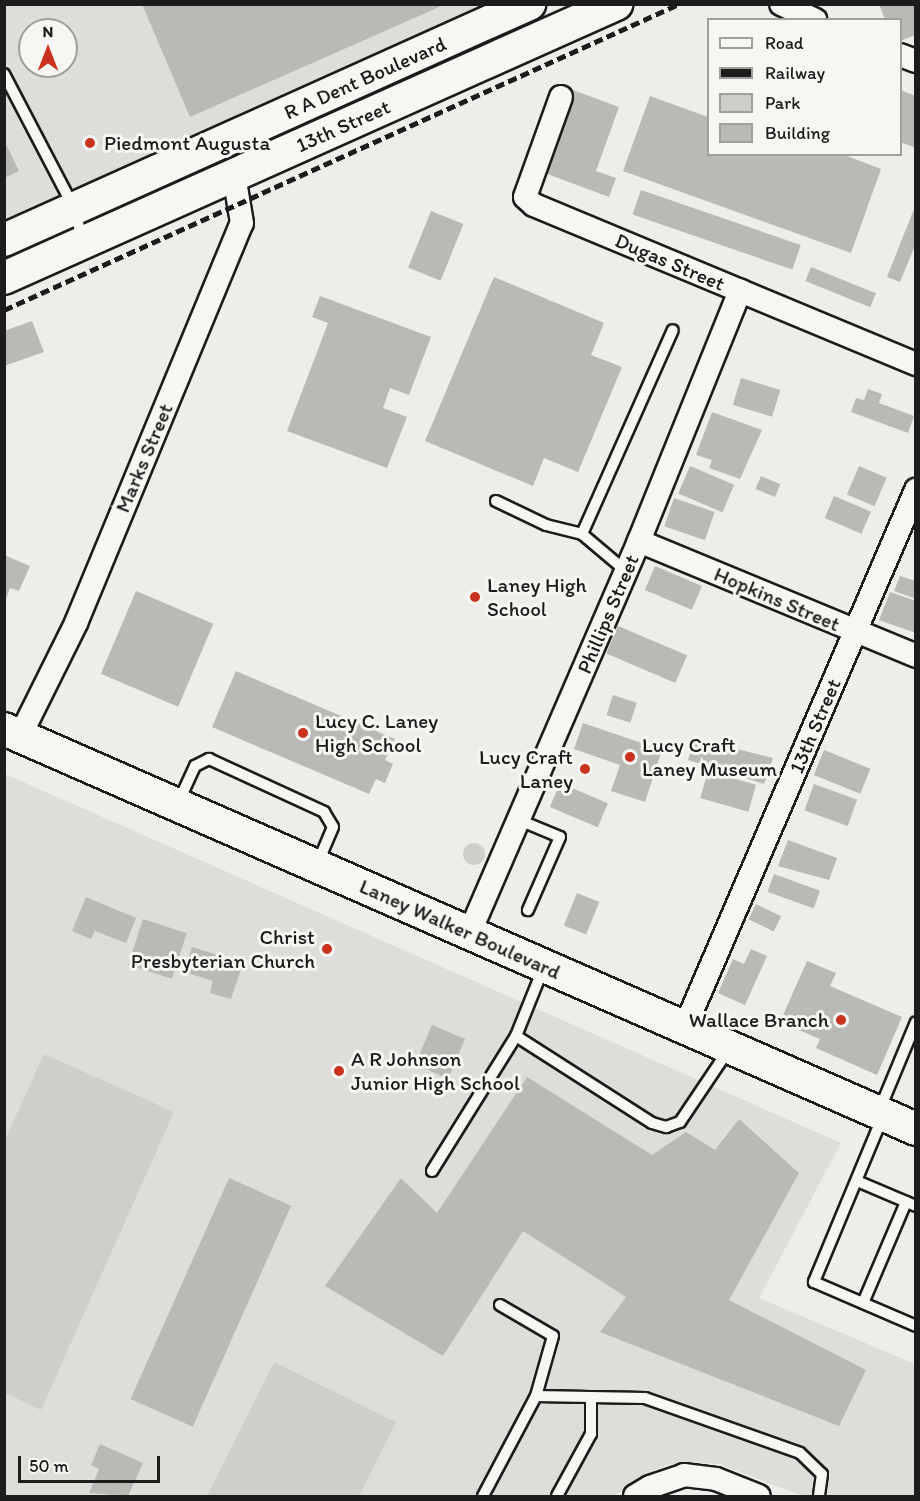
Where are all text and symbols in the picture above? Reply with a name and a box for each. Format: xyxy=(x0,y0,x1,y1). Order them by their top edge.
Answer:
north arrow xyxy=(18,18,78,78)
legend xyxy=(707,18,902,156)
text: N xyxy=(43,22,53,41)
street label: R A Dent Boulevard xyxy=(279,31,451,125)
text: Road xyxy=(765,32,804,54)
text: Railway xyxy=(765,62,825,84)
text: Park xyxy=(765,92,800,114)
street label: 13th Street xyxy=(292,94,394,158)
text: Building xyxy=(765,122,830,144)
place label: Piedmont Augusta xyxy=(104,130,270,156)
marker: Piedmont Augusta xyxy=(81,134,99,152)
street label: Dugas Street xyxy=(612,228,728,296)
street label: Marks Street xyxy=(110,400,178,516)
street label: Phillips Street xyxy=(572,551,644,677)
street label: Hopkins Street xyxy=(710,561,844,637)
place label: Laney High School xyxy=(487,572,586,622)
marker: Laney High School xyxy=(468,590,482,604)
street label: 13th Street xyxy=(784,675,846,777)
place label: Lucy C. Laney High School xyxy=(315,708,438,758)
marker: Lucy C. Laney High School xyxy=(296,726,310,740)
place label: Lucy Craft Laney Museum xyxy=(642,732,776,782)
place label: Lucy Craft Laney xyxy=(479,744,573,794)
marker: Lucy Craft Laney Museum xyxy=(623,750,637,764)
marker: Lucy Craft Laney xyxy=(578,762,592,776)
street label: Laney Walker Boulevard xyxy=(355,873,565,985)
place label: Christ Presbyterian Church xyxy=(130,924,315,974)
marker: Christ Presbyterian Church xyxy=(320,942,334,956)
place label: Wallace Branch xyxy=(689,1007,829,1033)
marker: Wallace Branch xyxy=(834,1013,848,1027)
place label: A R Johnson Junior High School xyxy=(351,1046,519,1096)
marker: A R Johnson Junior High School xyxy=(332,1064,346,1078)
scale bar xyxy=(21,1444,164,1482)
text: 50 m xyxy=(29,1455,69,1477)

